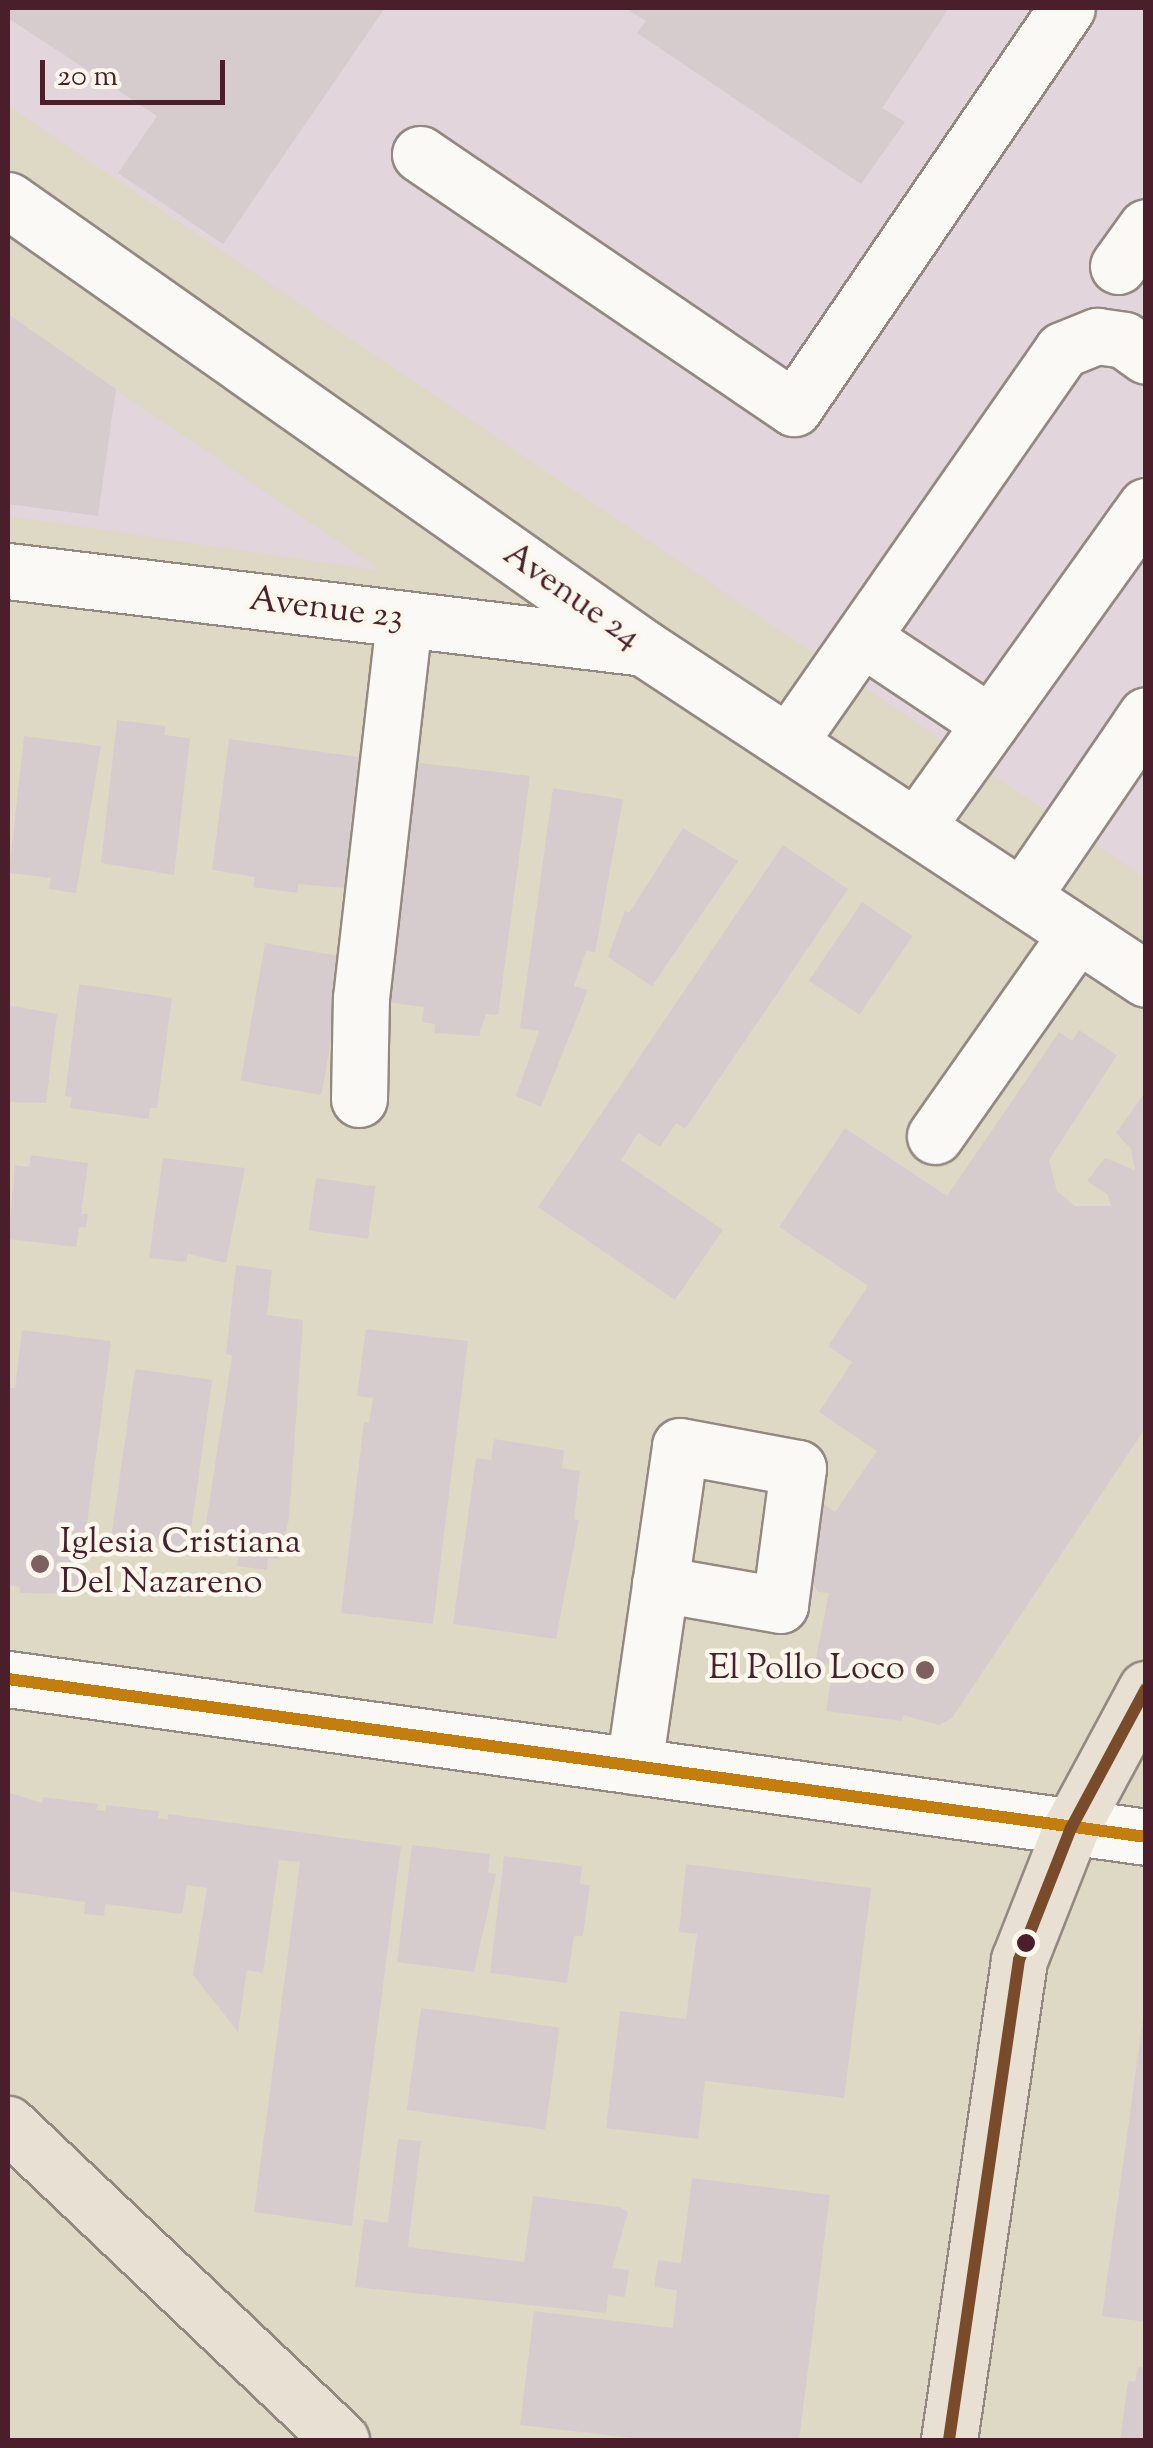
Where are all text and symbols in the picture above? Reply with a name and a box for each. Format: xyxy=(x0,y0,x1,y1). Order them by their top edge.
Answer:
scale bar xyxy=(45,40,230,102)
text: 20 m xyxy=(57,56,118,99)
street label: Avenue 24 xyxy=(494,534,648,660)
street label: Avenue 23 xyxy=(247,580,405,640)
place label: Iglesia Cristiana Del Nazareno xyxy=(60,1523,301,1605)
marker: Iglesia Cristiana Del Nazareno xyxy=(29,1553,51,1575)
place label: El Pollo Loco xyxy=(708,1649,905,1691)
marker: El Pollo Loco xyxy=(914,1659,936,1681)
unlabelled marker xyxy=(1016,1933,1036,1953)

